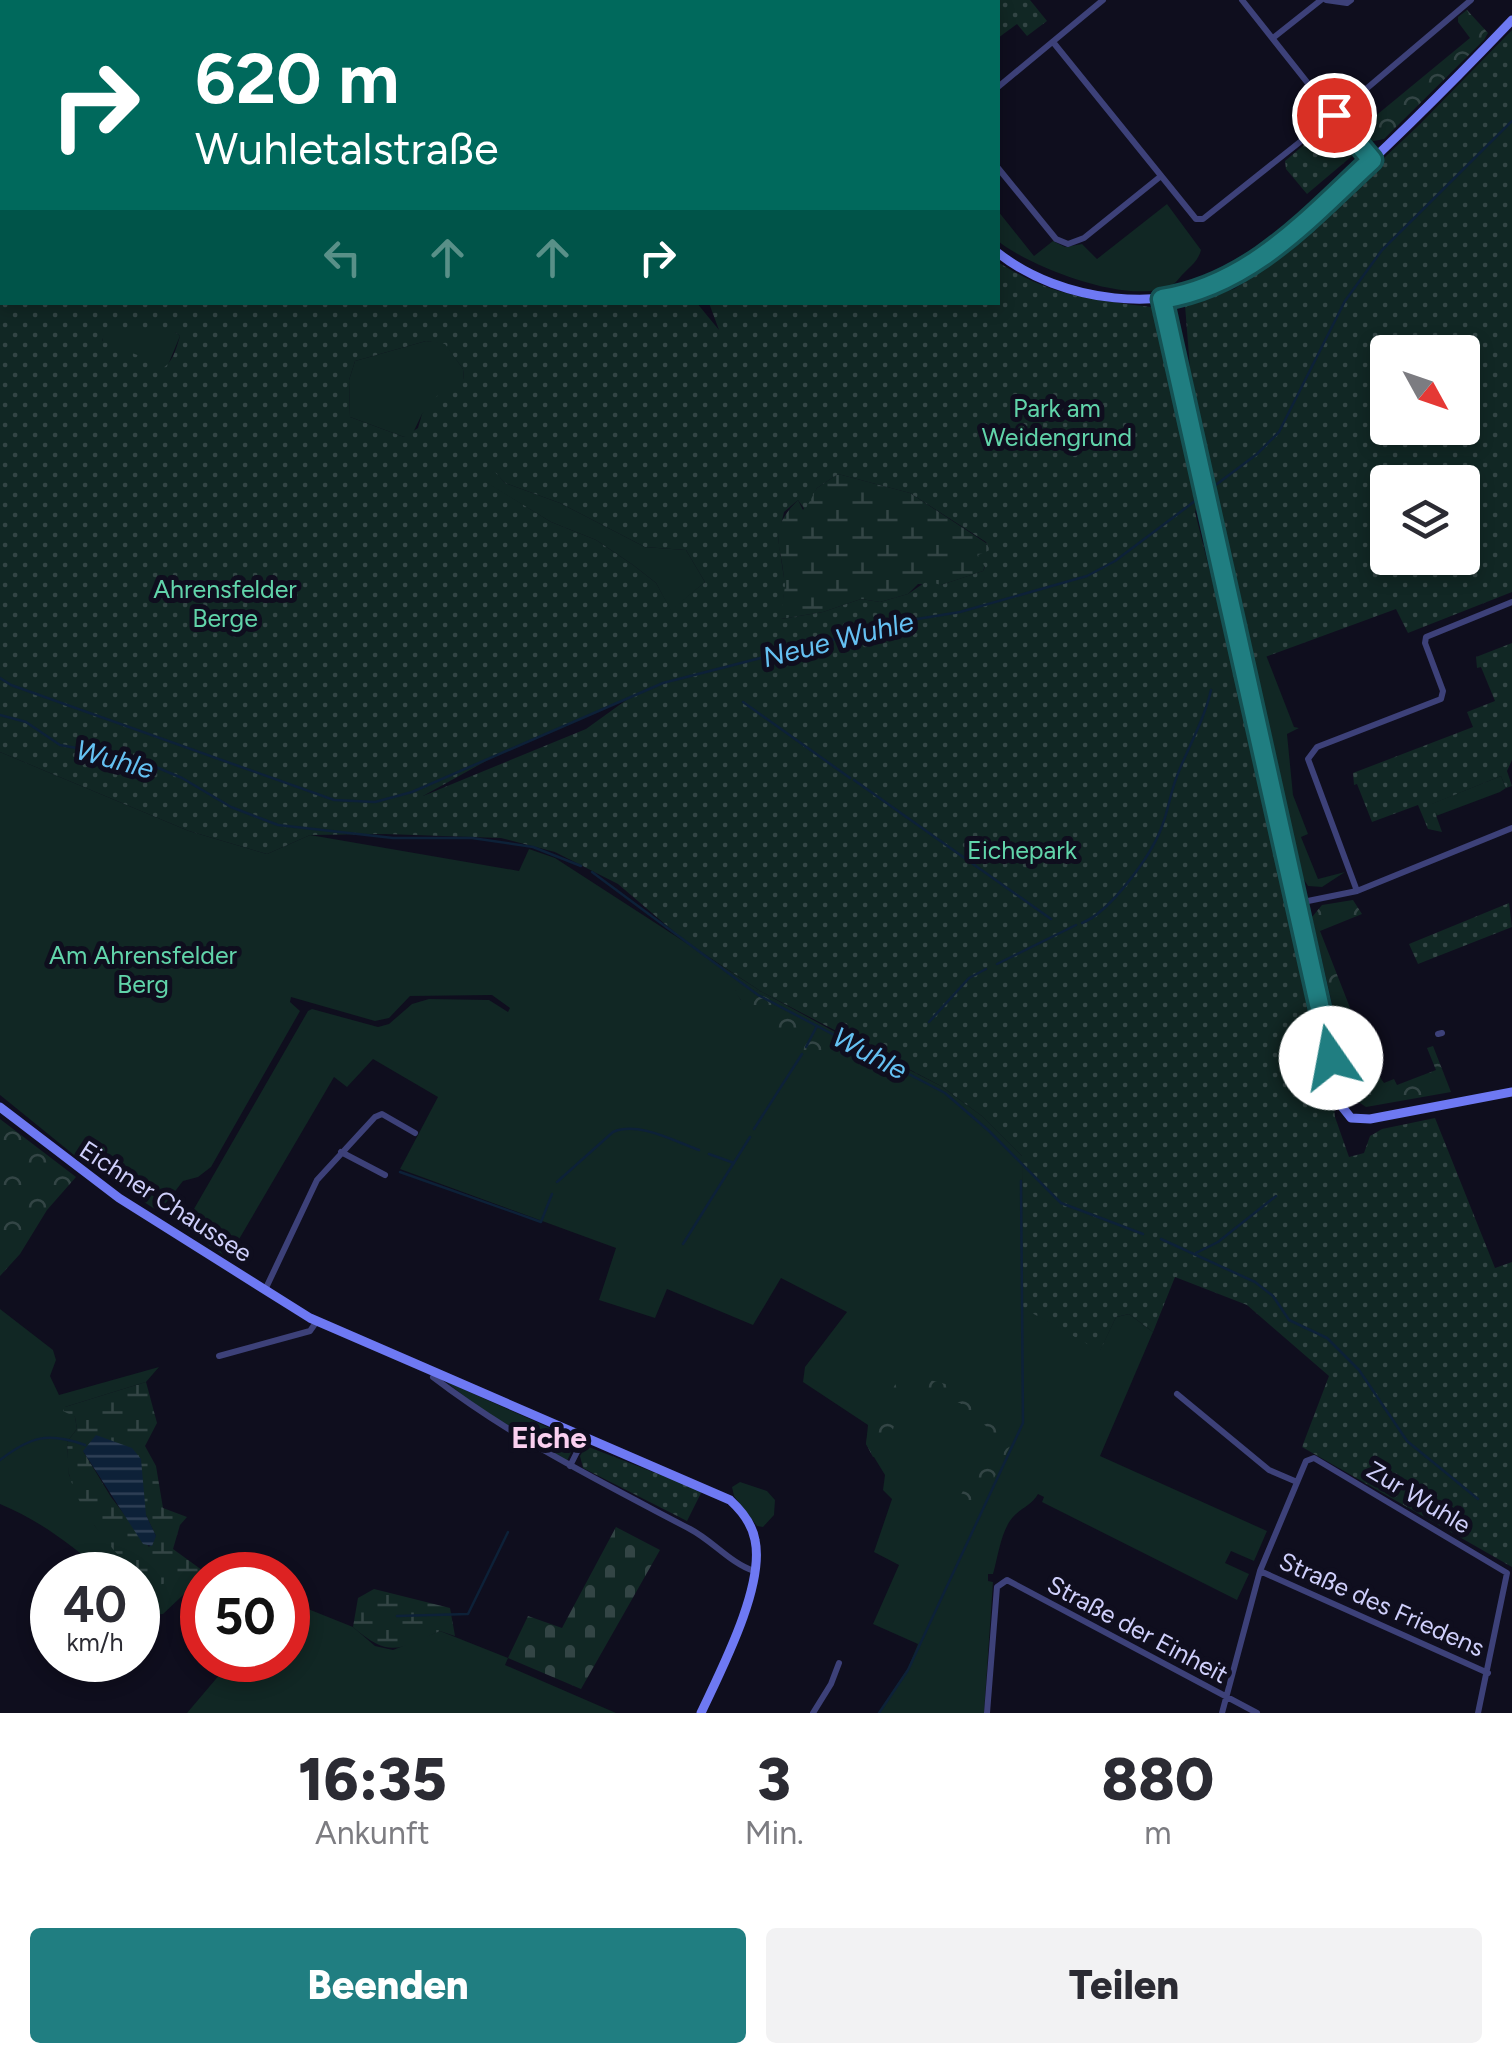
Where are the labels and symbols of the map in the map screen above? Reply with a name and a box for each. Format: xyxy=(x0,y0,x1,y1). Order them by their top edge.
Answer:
pin xyxy=(1292,73,1377,158)
north arrow xyxy=(1370,335,1480,445)
park label: Park am Weidengrund xyxy=(982,393,1132,452)
park label: Ahrensfelder Berge xyxy=(153,574,297,633)
water label: Neue Wuhle xyxy=(759,604,917,674)
water label: Wuhle xyxy=(72,732,158,786)
park label: Eichepark xyxy=(967,835,1078,865)
park label: Am Ahrensfelder Berg xyxy=(49,940,238,999)
position arrow xyxy=(1279,1006,1383,1110)
water label: Wuhle xyxy=(827,1019,913,1087)
street label: Eichner Chaussee xyxy=(74,1134,258,1268)
district label: Eiche xyxy=(511,1419,587,1456)
street label: Zur Wuhle xyxy=(1362,1454,1476,1540)
street label: Straße des Friedens xyxy=(1275,1545,1489,1663)
speed limit sign: 50 xyxy=(180,1552,310,1682)
street label: Straße der Einheit xyxy=(1043,1569,1233,1689)

